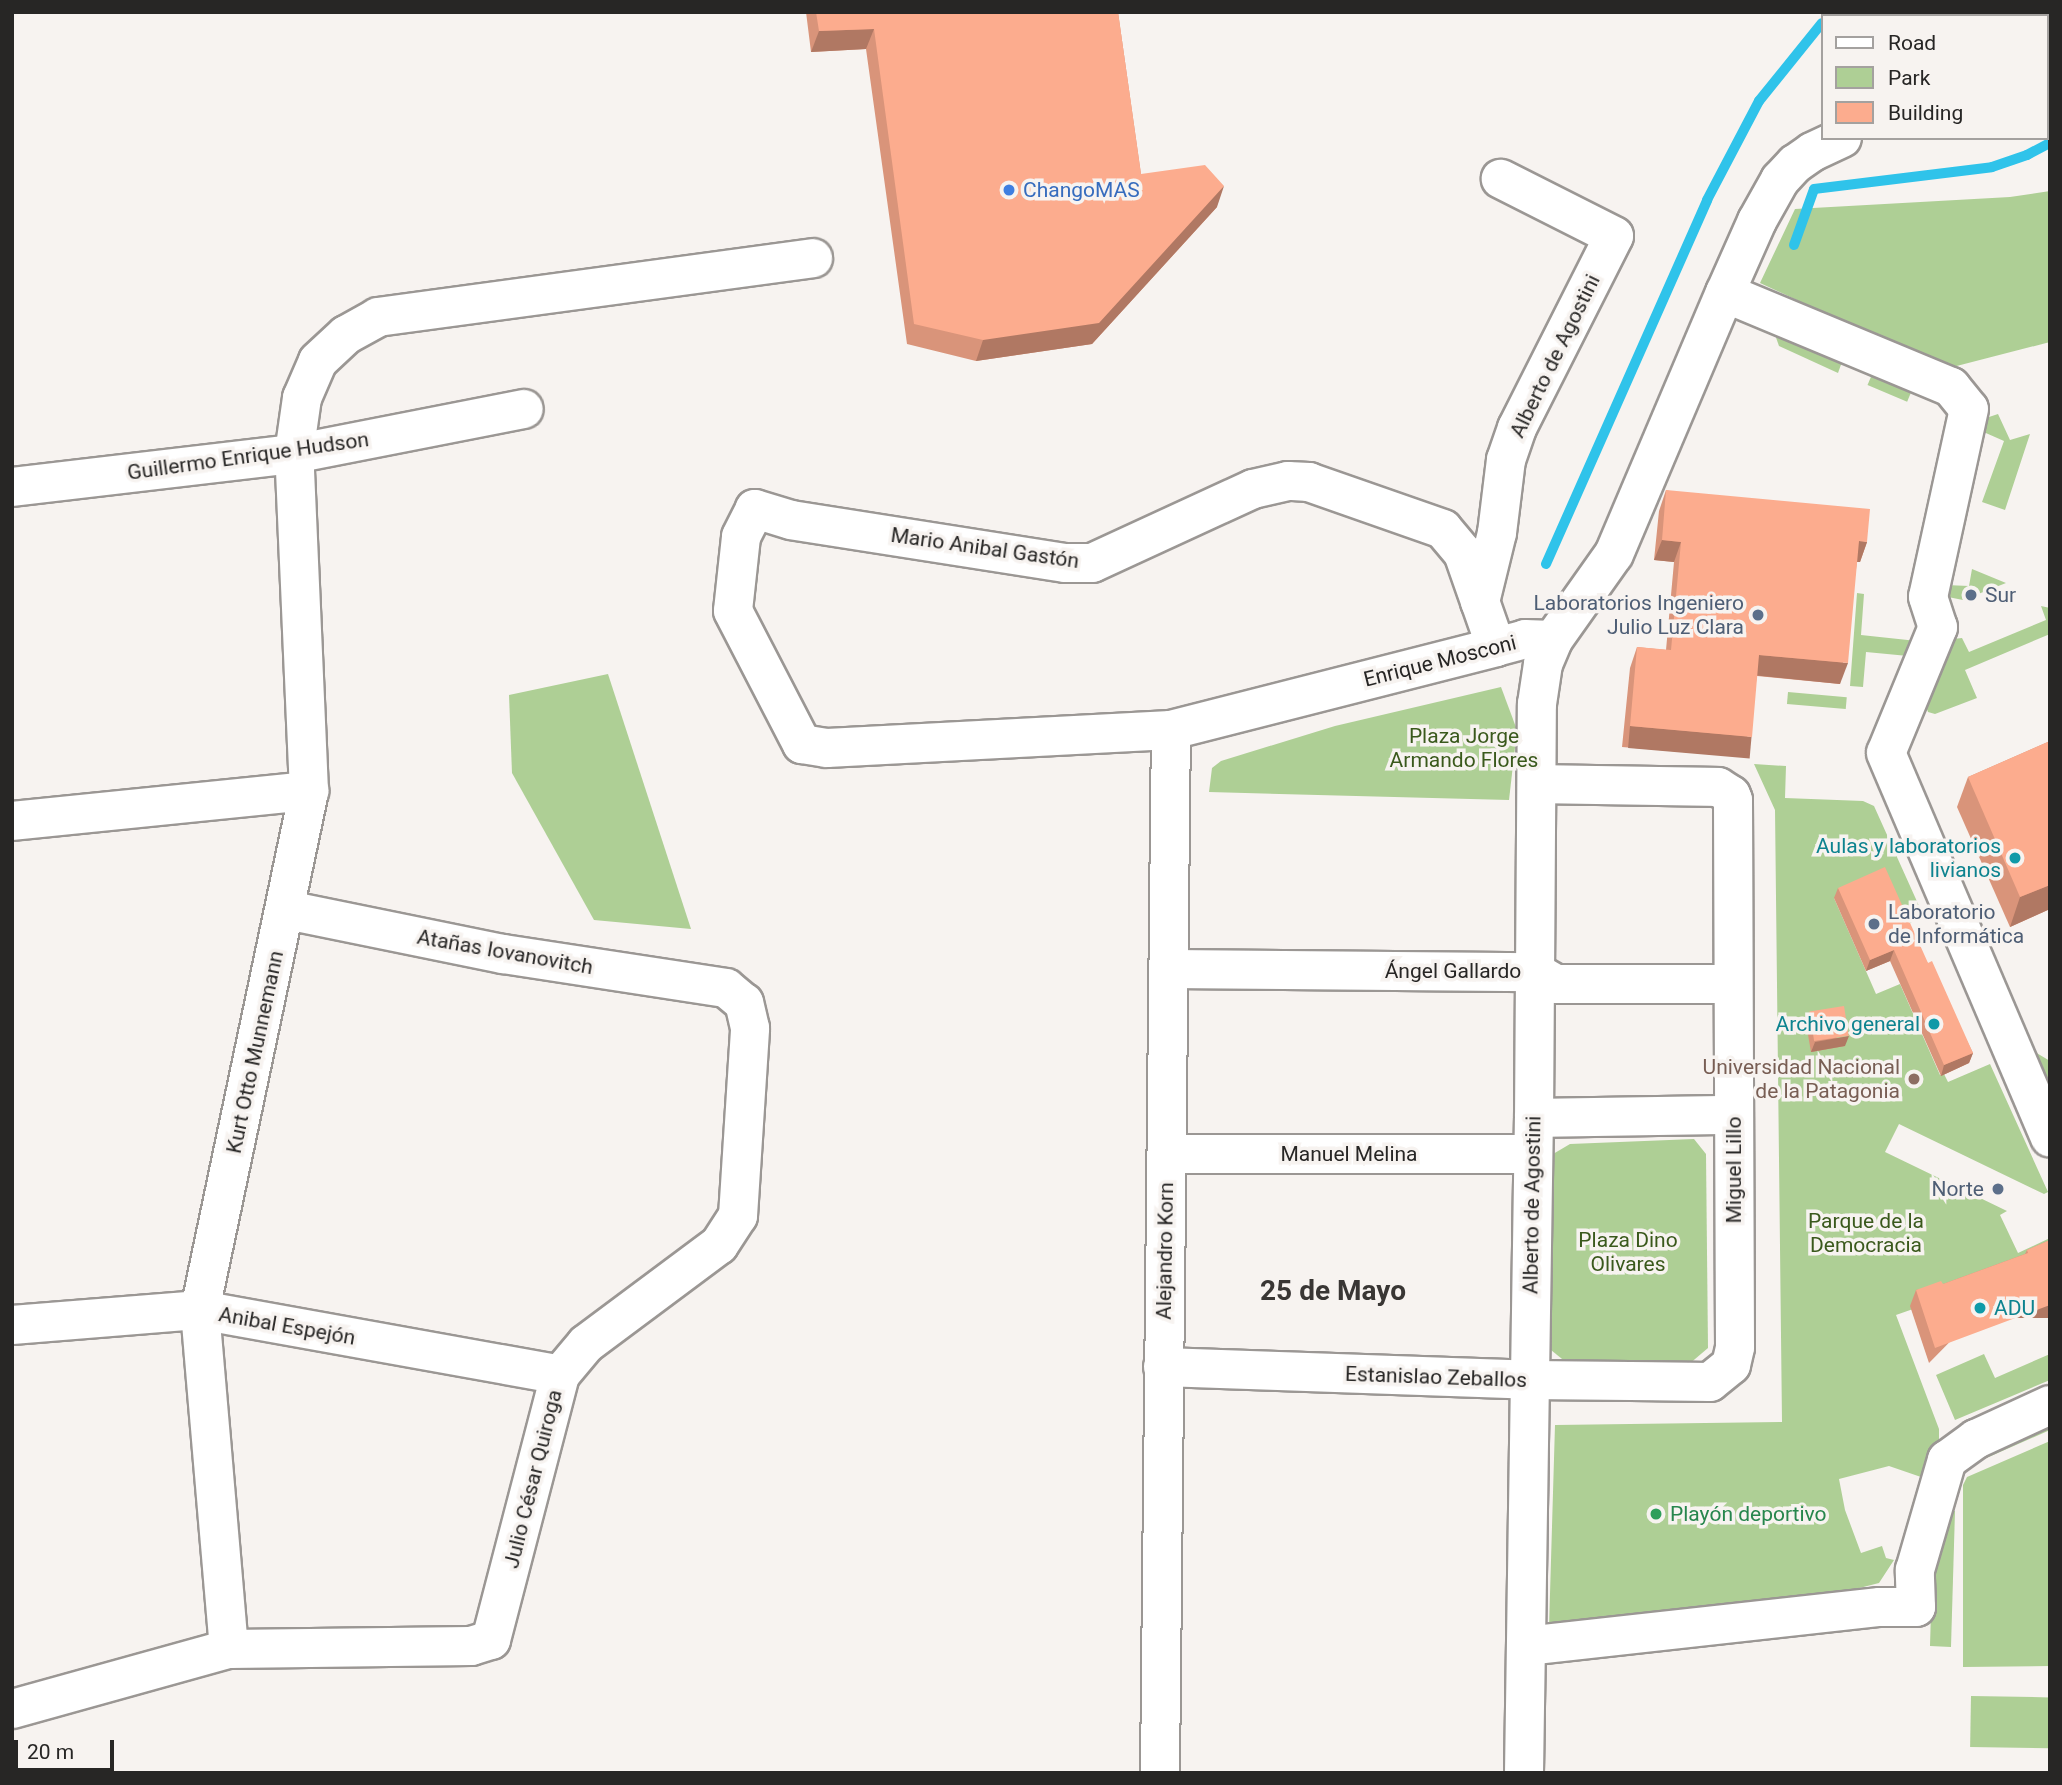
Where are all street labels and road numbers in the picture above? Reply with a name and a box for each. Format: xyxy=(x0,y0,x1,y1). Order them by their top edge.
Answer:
street label: Alberto de Agostini xyxy=(1505,270,1605,442)
street label: Guillermo Enrique Hudson xyxy=(126,427,370,485)
street label: Mario Anibal Gastón xyxy=(889,522,1081,574)
street label: Enrique Mosconi xyxy=(1361,630,1519,692)
street label: Atañas Iovanovitch xyxy=(415,924,595,980)
street label: Kurt Otto Munnemann xyxy=(221,948,289,1156)
street label: Ángel Gallardo xyxy=(1385,958,1521,984)
street label: Alberto de Agostini xyxy=(1518,1116,1546,1294)
street label: Miguel Lillo xyxy=(1721,1117,1747,1223)
street label: Manuel Melina xyxy=(1280,1141,1418,1167)
street label: Alejandro Korn xyxy=(1151,1182,1179,1320)
street label: Anibal Espejón xyxy=(217,1302,357,1350)
street label: Estanislao Zeballos xyxy=(1345,1361,1527,1393)
street label: Julio César Quiroga xyxy=(499,1387,567,1571)

